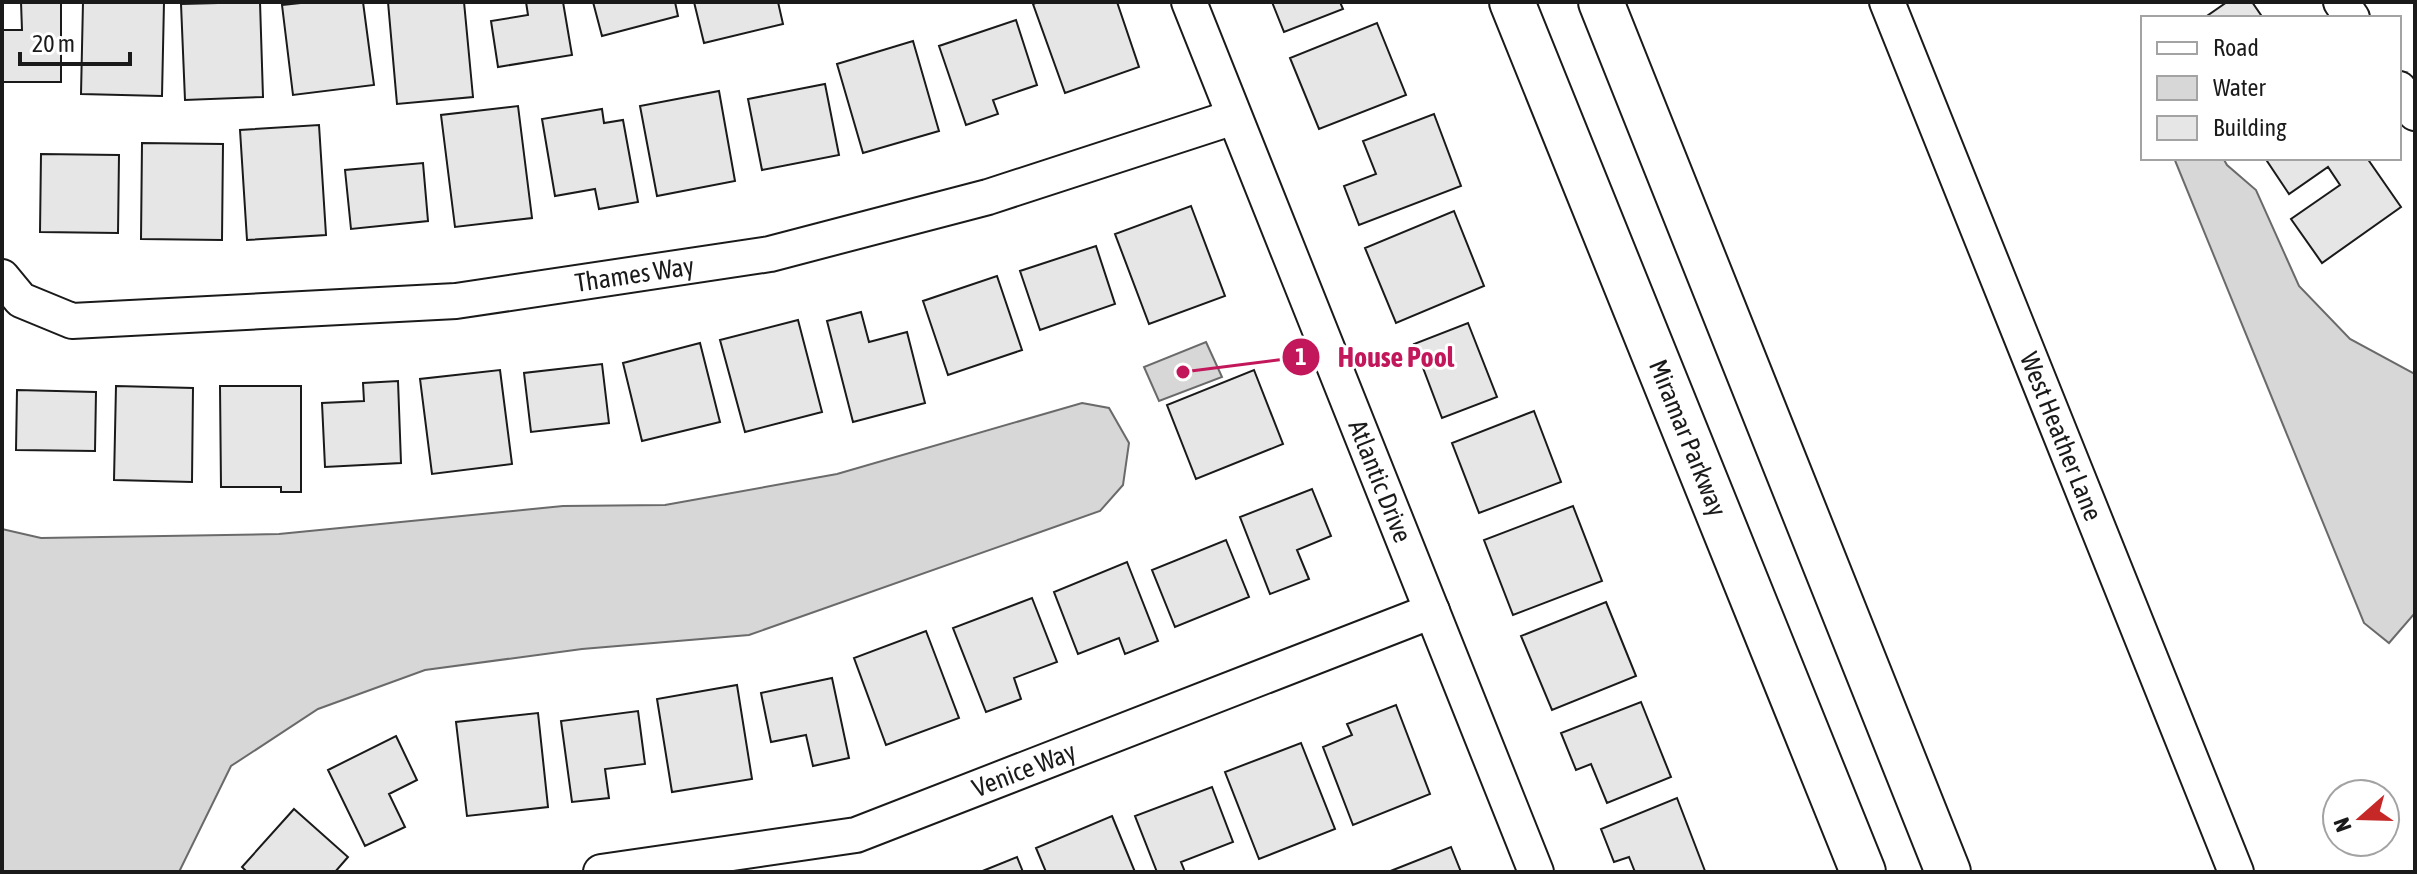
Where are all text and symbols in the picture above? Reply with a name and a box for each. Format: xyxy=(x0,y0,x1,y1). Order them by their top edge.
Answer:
scale bar xyxy=(20,16,130,66)
legend xyxy=(2141,16,2401,160)
text: 20 m xyxy=(32,30,75,57)
text: Road xyxy=(2213,34,2259,61)
text: Water xyxy=(2213,74,2266,101)
text: Building xyxy=(2213,114,2287,141)
street label: Thames Way xyxy=(573,251,696,298)
callout: House Pool xyxy=(1281,331,1470,383)
text: House Pool xyxy=(1338,341,1455,373)
text: 1 xyxy=(1295,343,1307,370)
street label: West Heather Lane xyxy=(2014,348,2108,525)
street label: Miramar Parkway xyxy=(1643,355,1733,521)
street label: Atlantic Drive xyxy=(1342,416,1418,547)
street label: Venice Way xyxy=(968,736,1080,803)
north arrow xyxy=(2321,778,2401,858)
text: N xyxy=(2328,814,2357,835)

